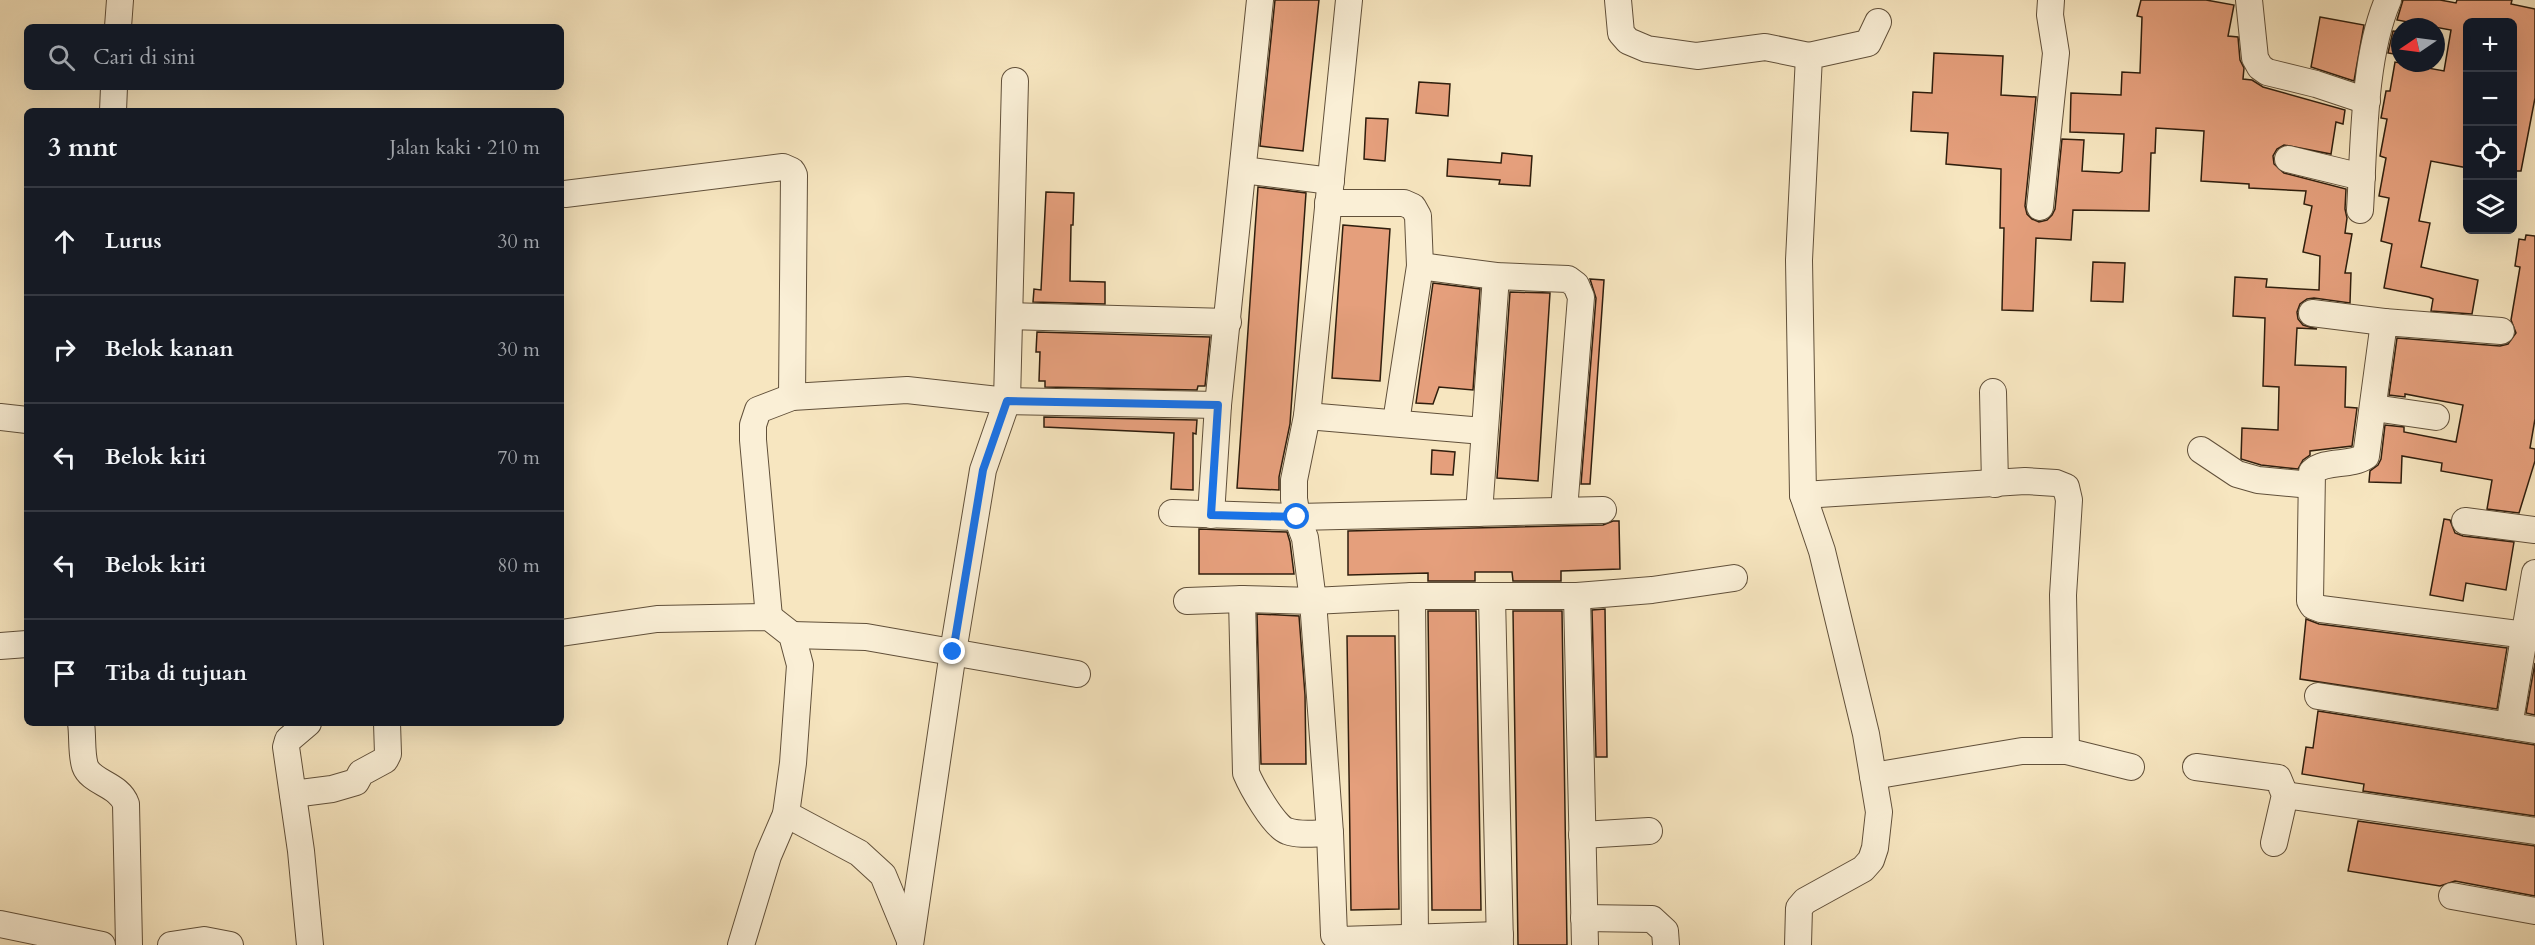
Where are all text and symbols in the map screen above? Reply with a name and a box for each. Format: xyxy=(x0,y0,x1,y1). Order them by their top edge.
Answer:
north arrow xyxy=(2391,18,2445,72)
map controls xyxy=(2463,18,2517,234)
button: + xyxy=(2463,18,2517,72)
search box xyxy=(24,24,564,90)
icon: search xyxy=(45,41,78,74)
text: Cari di sini xyxy=(93,42,196,72)
button: − xyxy=(2463,72,2517,126)
button: locate xyxy=(2463,126,2517,180)
text: 3 mnt xyxy=(48,130,117,165)
text: Jalan kaki · 210 m xyxy=(390,134,540,161)
button: layers xyxy=(2463,180,2517,234)
icon: ahead xyxy=(48,225,81,258)
text: Lurus xyxy=(105,226,162,256)
text: 30 m xyxy=(497,228,540,255)
icon: right xyxy=(48,333,81,366)
text: Belok kanan xyxy=(105,334,234,364)
text: 30 m xyxy=(497,336,540,363)
icon: left xyxy=(48,441,81,474)
text: Belok kiri xyxy=(105,442,206,472)
text: 70 m xyxy=(497,444,540,471)
route start xyxy=(1283,503,1309,529)
icon: left xyxy=(48,549,81,582)
text: Belok kiri xyxy=(105,550,206,580)
text: 80 m xyxy=(497,552,540,579)
route end xyxy=(939,638,965,664)
icon: arrive xyxy=(48,657,81,690)
text: Tiba di tujuan xyxy=(105,658,247,688)

